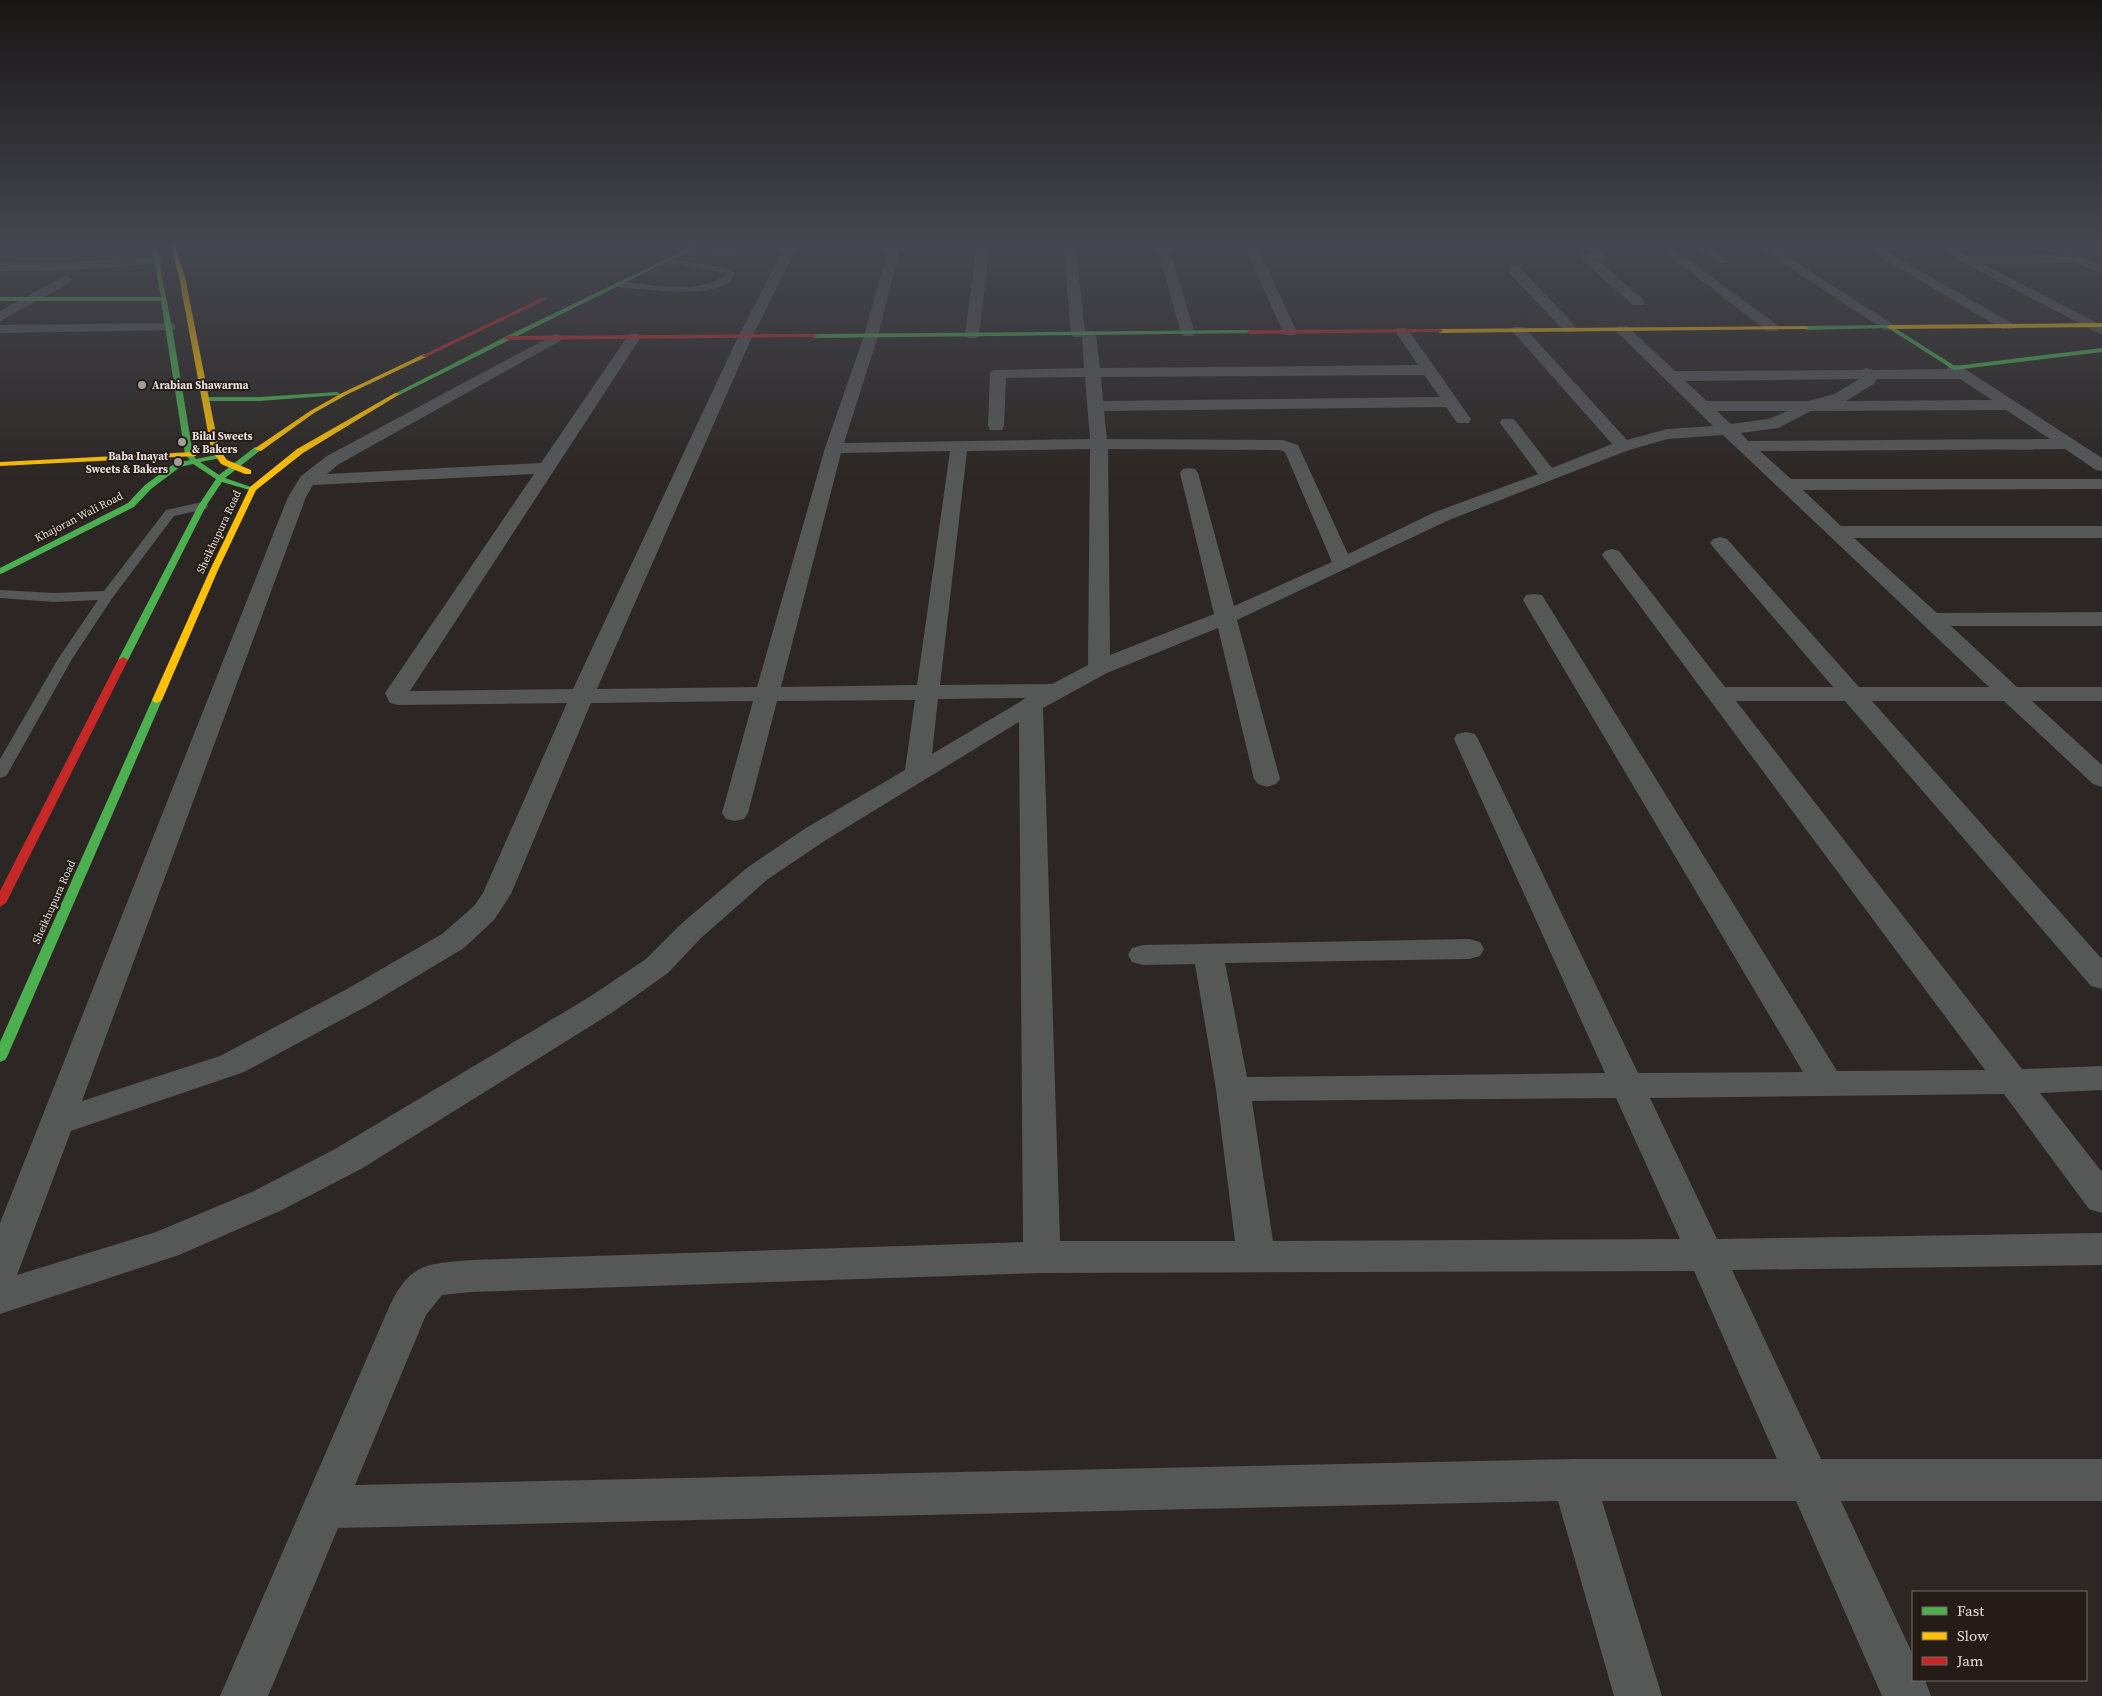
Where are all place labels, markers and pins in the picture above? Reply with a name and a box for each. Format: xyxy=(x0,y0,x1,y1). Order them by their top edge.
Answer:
place label: Arabian Shawarma xyxy=(152,378,249,393)
marker: Arabian Shawarma xyxy=(136,379,148,391)
place label: Bilal Sweets & Bakers xyxy=(192,429,252,457)
marker: Bilal Sweets & Bakers xyxy=(176,436,188,448)
place label: Baba Inayat Sweets & Bakers xyxy=(86,449,169,477)
marker: Baba Inayat Sweets & Bakers xyxy=(172,456,184,468)

